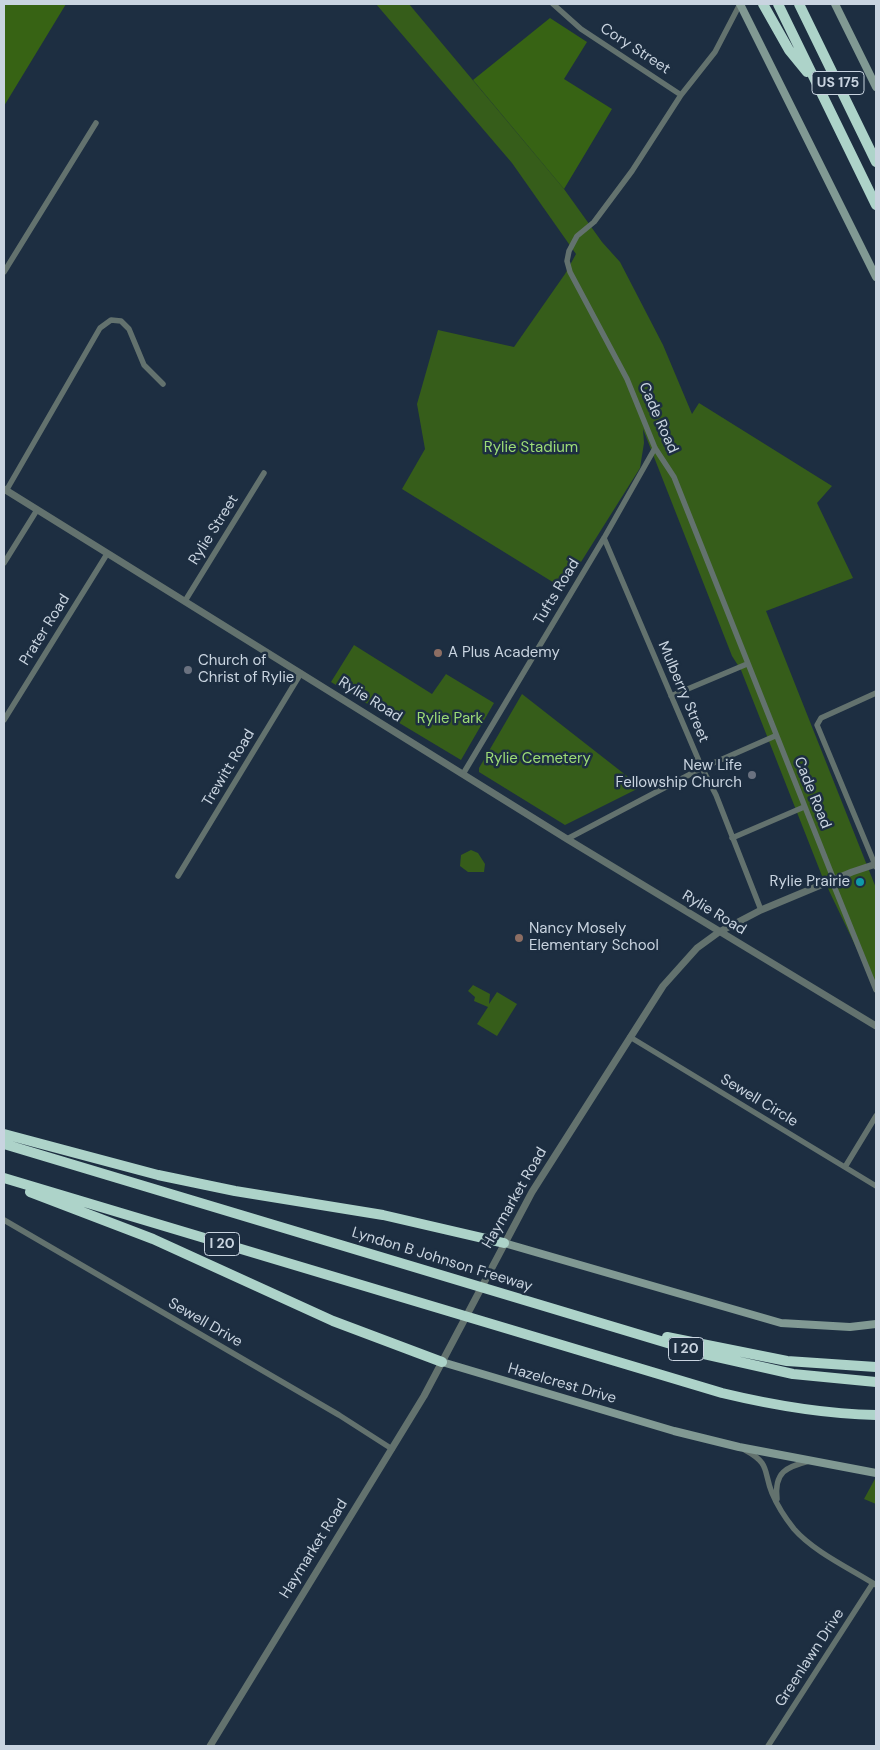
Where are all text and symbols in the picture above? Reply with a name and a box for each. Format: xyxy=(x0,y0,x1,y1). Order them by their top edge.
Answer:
street label: Cory Street xyxy=(597,20,673,78)
road number: US 175 xyxy=(812,72,864,95)
street label: Cade Road xyxy=(634,380,682,456)
park label: Rylie Stadium xyxy=(484,439,578,457)
street label: Rylie Street xyxy=(185,492,243,568)
street label: Tufts Road xyxy=(530,556,584,628)
street label: Prater Road xyxy=(16,591,74,669)
street label: Mulberry Street xyxy=(654,639,712,745)
place label: A Plus Academy xyxy=(448,644,560,662)
marker: A Plus Academy xyxy=(432,647,444,659)
place label: Church of Christ of Rylie xyxy=(198,652,294,687)
marker: Church of Christ of Rylie xyxy=(182,664,194,676)
street label: Rylie Road xyxy=(335,673,405,727)
park label: Rylie Park xyxy=(417,710,483,728)
street label: Trewitt Road xyxy=(199,726,259,810)
park label: Rylie Cemetery xyxy=(485,750,591,768)
street label: Cade Road xyxy=(789,755,835,831)
place label: New Life Fellowship Church xyxy=(615,757,742,792)
marker: New Life Fellowship Church xyxy=(746,769,758,781)
place label: Rylie Prairie xyxy=(770,873,850,891)
marker: Rylie Prairie xyxy=(854,876,866,888)
street label: Rylie Road xyxy=(679,887,749,939)
place label: Nancy Mosely Elementary School xyxy=(529,920,659,955)
marker: Nancy Mosely Elementary School xyxy=(513,932,525,944)
street label: Sewell Circle xyxy=(717,1071,801,1131)
street label: Haymarket Road xyxy=(479,1144,551,1252)
street label: Lyndon B Johnson Freeway xyxy=(349,1224,535,1296)
road number: I 20 xyxy=(204,1232,240,1256)
street label: Sewell Drive xyxy=(165,1295,245,1351)
road number: I 20 xyxy=(668,1338,704,1360)
street label: Hazelcrest Drive xyxy=(506,1360,618,1408)
street label: Haymarket Road xyxy=(276,1496,352,1602)
street label: Greenlawn Drive xyxy=(772,1606,848,1710)

